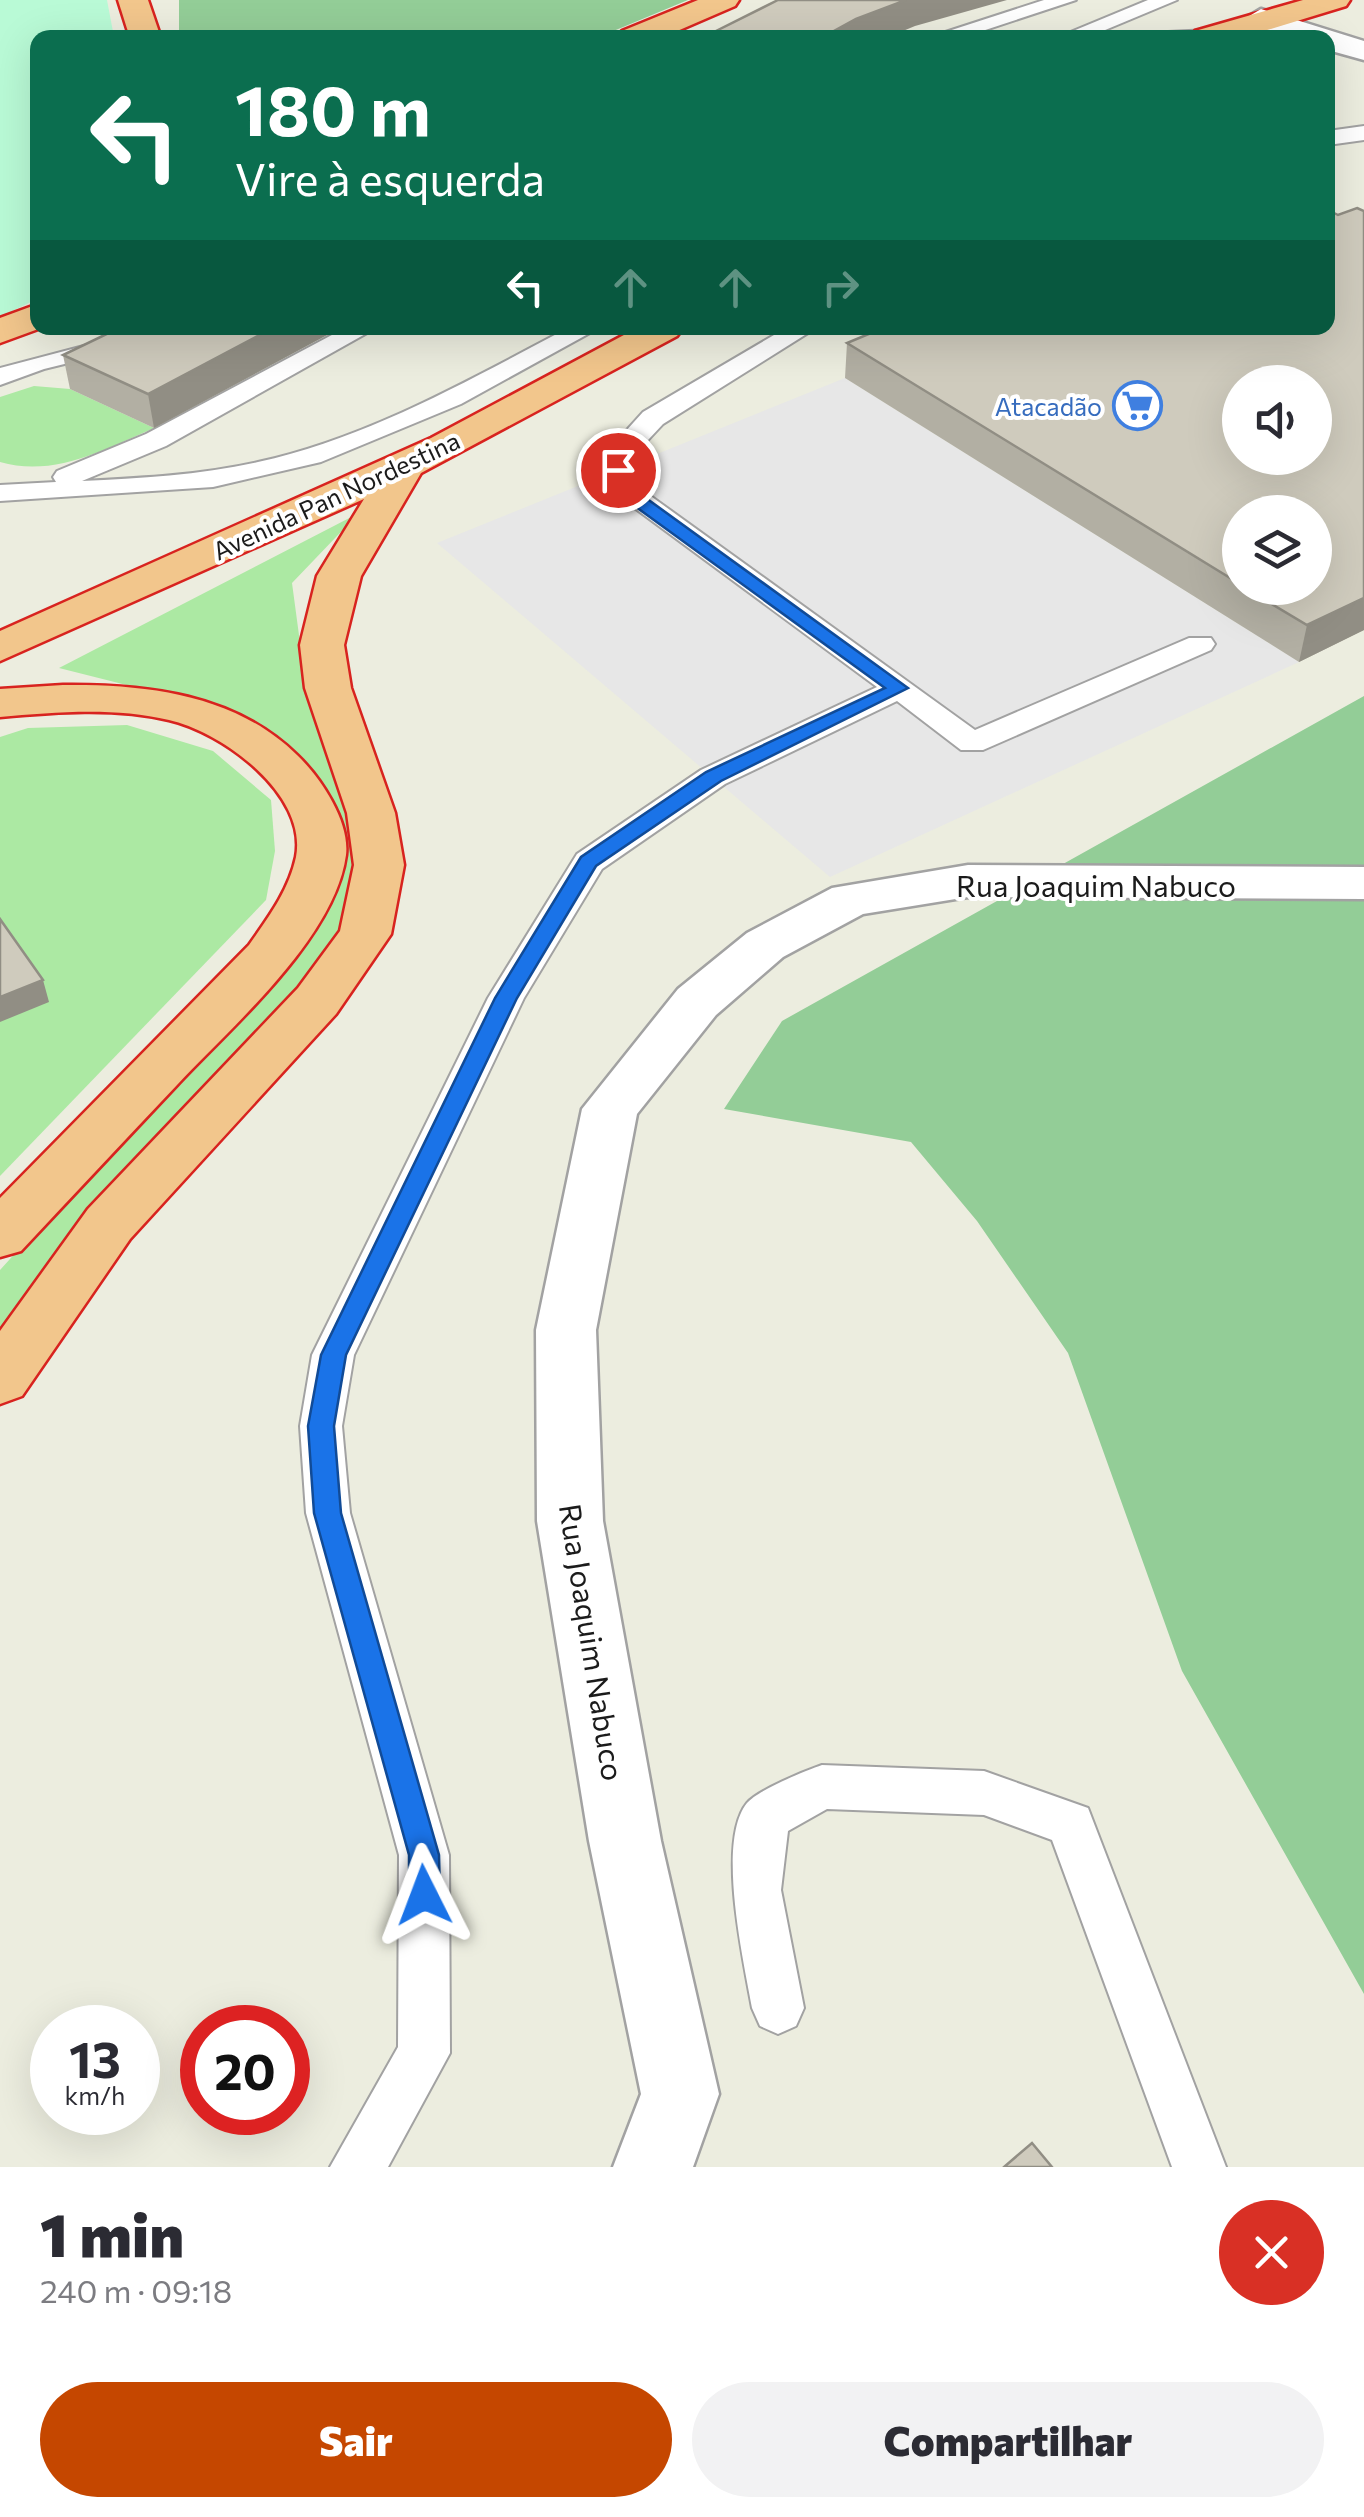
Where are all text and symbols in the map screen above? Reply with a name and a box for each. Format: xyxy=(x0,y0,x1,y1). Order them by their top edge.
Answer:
text: 180 m xyxy=(235,65,431,150)
icon: left xyxy=(70,70,200,200)
text: Vire à esquerda xyxy=(235,150,545,205)
icon: left xyxy=(498,260,553,315)
icon: ahead xyxy=(603,260,658,315)
icon: ahead xyxy=(708,260,763,315)
icon: right xyxy=(813,260,868,315)
map controls xyxy=(1222,365,1332,605)
button: sound xyxy=(1222,365,1332,475)
supermarket icon: Atacadão xyxy=(1111,380,1163,432)
place label: Atacadão xyxy=(995,391,1102,421)
street label: Avenida Pan Nordestina xyxy=(208,425,464,565)
pin xyxy=(576,428,661,513)
icon: arrive xyxy=(591,443,646,498)
button: layers xyxy=(1222,495,1332,605)
street label: Rua Joaquim Nabuco xyxy=(956,866,1236,903)
street label: Rua Joaquim Nabuco xyxy=(553,1501,633,1783)
position arrow xyxy=(372,1843,476,1947)
speed limit sign: 20 xyxy=(180,2005,310,2135)
text: 13 xyxy=(69,2027,121,2088)
text: km/h xyxy=(65,2080,125,2110)
text: 1 min xyxy=(40,2196,184,2269)
button: close xyxy=(1219,2200,1324,2305)
text: 240 m · 09:18 xyxy=(40,2270,232,2310)
button: Sair xyxy=(40,2382,672,2497)
button: Compartilhar xyxy=(692,2382,1324,2497)

